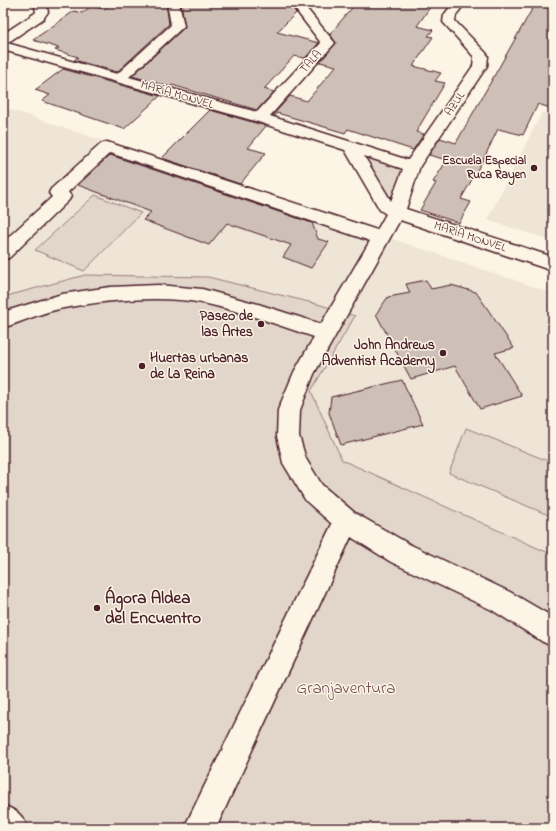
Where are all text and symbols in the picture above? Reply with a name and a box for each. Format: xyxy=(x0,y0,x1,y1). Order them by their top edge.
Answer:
street label: TALA xyxy=(296,46,326,78)
street label: MARÍA MONVEL xyxy=(138,76,216,114)
street label: AZUL xyxy=(440,88,470,120)
place label: Escuela Especial Ruca Rayen xyxy=(442,152,526,186)
marker: Escuela Especial Ruca Rayen xyxy=(529,163,539,173)
street label: MARÍA MONVEL xyxy=(431,217,509,257)
place label: Paseo de las Artes xyxy=(200,306,254,343)
marker: Paseo de las Artes xyxy=(256,319,266,329)
place label: John Andrews Adventist Academy xyxy=(322,335,435,374)
place label: Huertas urbanas de La Reina xyxy=(150,348,248,385)
marker: John Andrews Adventist Academy xyxy=(438,348,448,358)
marker: Huertas urbanas de La Reina xyxy=(137,361,147,371)
place label: Ágora Aldea del Encuentro xyxy=(105,586,201,631)
marker: Ágora Aldea del Encuentro xyxy=(92,603,102,613)
park label: Granjaventura xyxy=(297,676,395,701)

